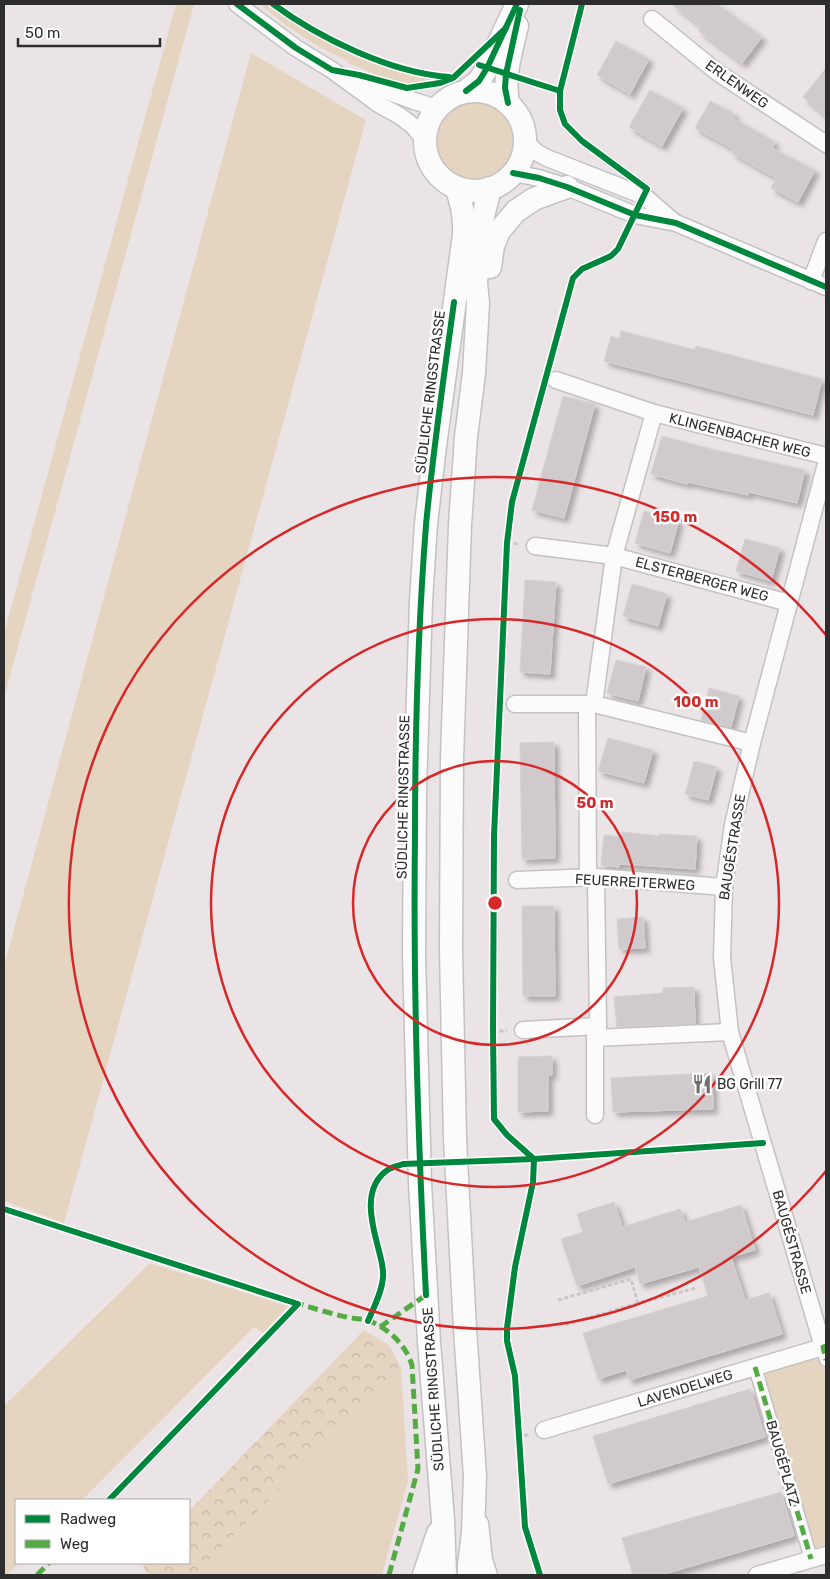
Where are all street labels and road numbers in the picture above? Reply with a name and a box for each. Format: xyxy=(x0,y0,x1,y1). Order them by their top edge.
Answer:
street label: ERLENWEG xyxy=(702,57,771,112)
street label: SÜDLICHE RINGSTRASSE xyxy=(412,309,449,475)
street label: KLINGENBACHER WEG xyxy=(667,410,812,461)
street label: ELSTERBERGER WEG xyxy=(633,554,770,605)
street label: SÜDLICHE RINGSTRASSE xyxy=(394,715,413,879)
street label: BAUGÉSTRASSE xyxy=(715,793,749,901)
street label: FEUERREITERWEG xyxy=(574,871,696,894)
street label: BAUGÉSTRASSE xyxy=(769,1188,815,1296)
street label: SÜDLICHE RINGSTRASSE xyxy=(419,1306,448,1472)
street label: LAVENDELWEG xyxy=(636,1366,735,1411)
street label: BAUGÉPLATZ xyxy=(762,1418,804,1508)

